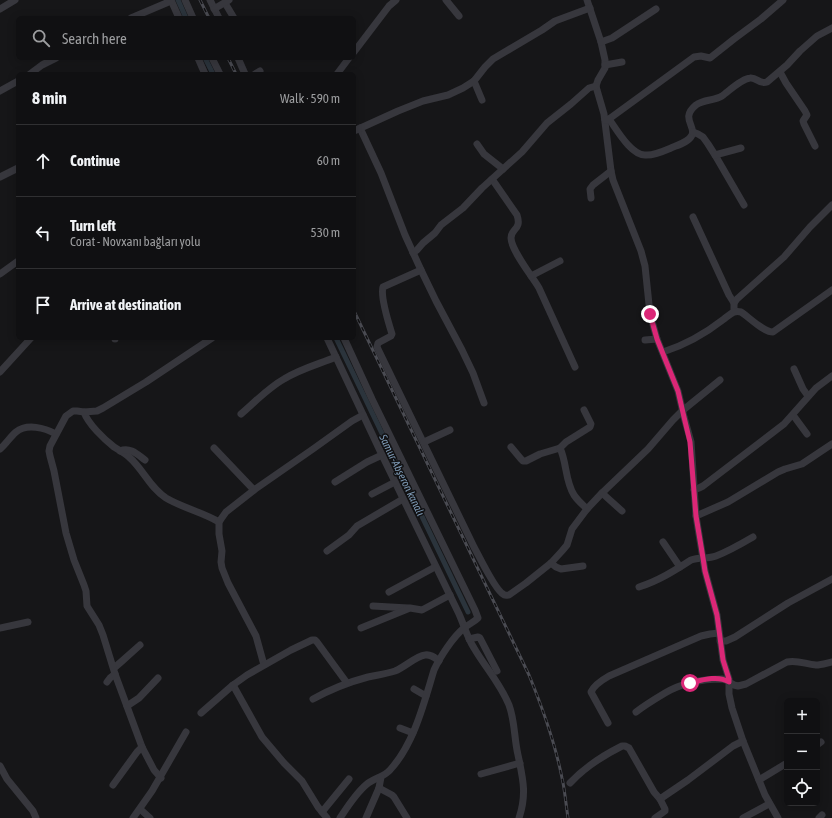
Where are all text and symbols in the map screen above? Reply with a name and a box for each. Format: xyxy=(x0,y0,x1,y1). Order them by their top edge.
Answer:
search box xyxy=(16,16,356,60)
icon: search xyxy=(30,27,52,49)
text: Search here xyxy=(62,30,127,47)
text: 8 min xyxy=(32,88,67,108)
text: Walk · 590 m xyxy=(280,91,340,106)
icon: ahead xyxy=(32,150,54,172)
text: Continue xyxy=(70,152,120,169)
text: 60 m xyxy=(317,153,340,168)
text: Turn left xyxy=(70,217,116,234)
icon: left xyxy=(32,222,54,244)
text: 530 m xyxy=(311,225,340,240)
text: Corat - Novxanı bağları yolu xyxy=(70,234,200,249)
icon: arrive xyxy=(32,294,54,316)
text: Arrive at destination xyxy=(70,296,181,313)
route end xyxy=(641,305,659,323)
water label: Samur-Abşeron kanalı xyxy=(377,431,427,518)
route start xyxy=(681,674,699,692)
map controls xyxy=(784,698,820,806)
button: + xyxy=(784,698,820,734)
button: − xyxy=(784,734,820,770)
button: locate xyxy=(784,770,820,806)

